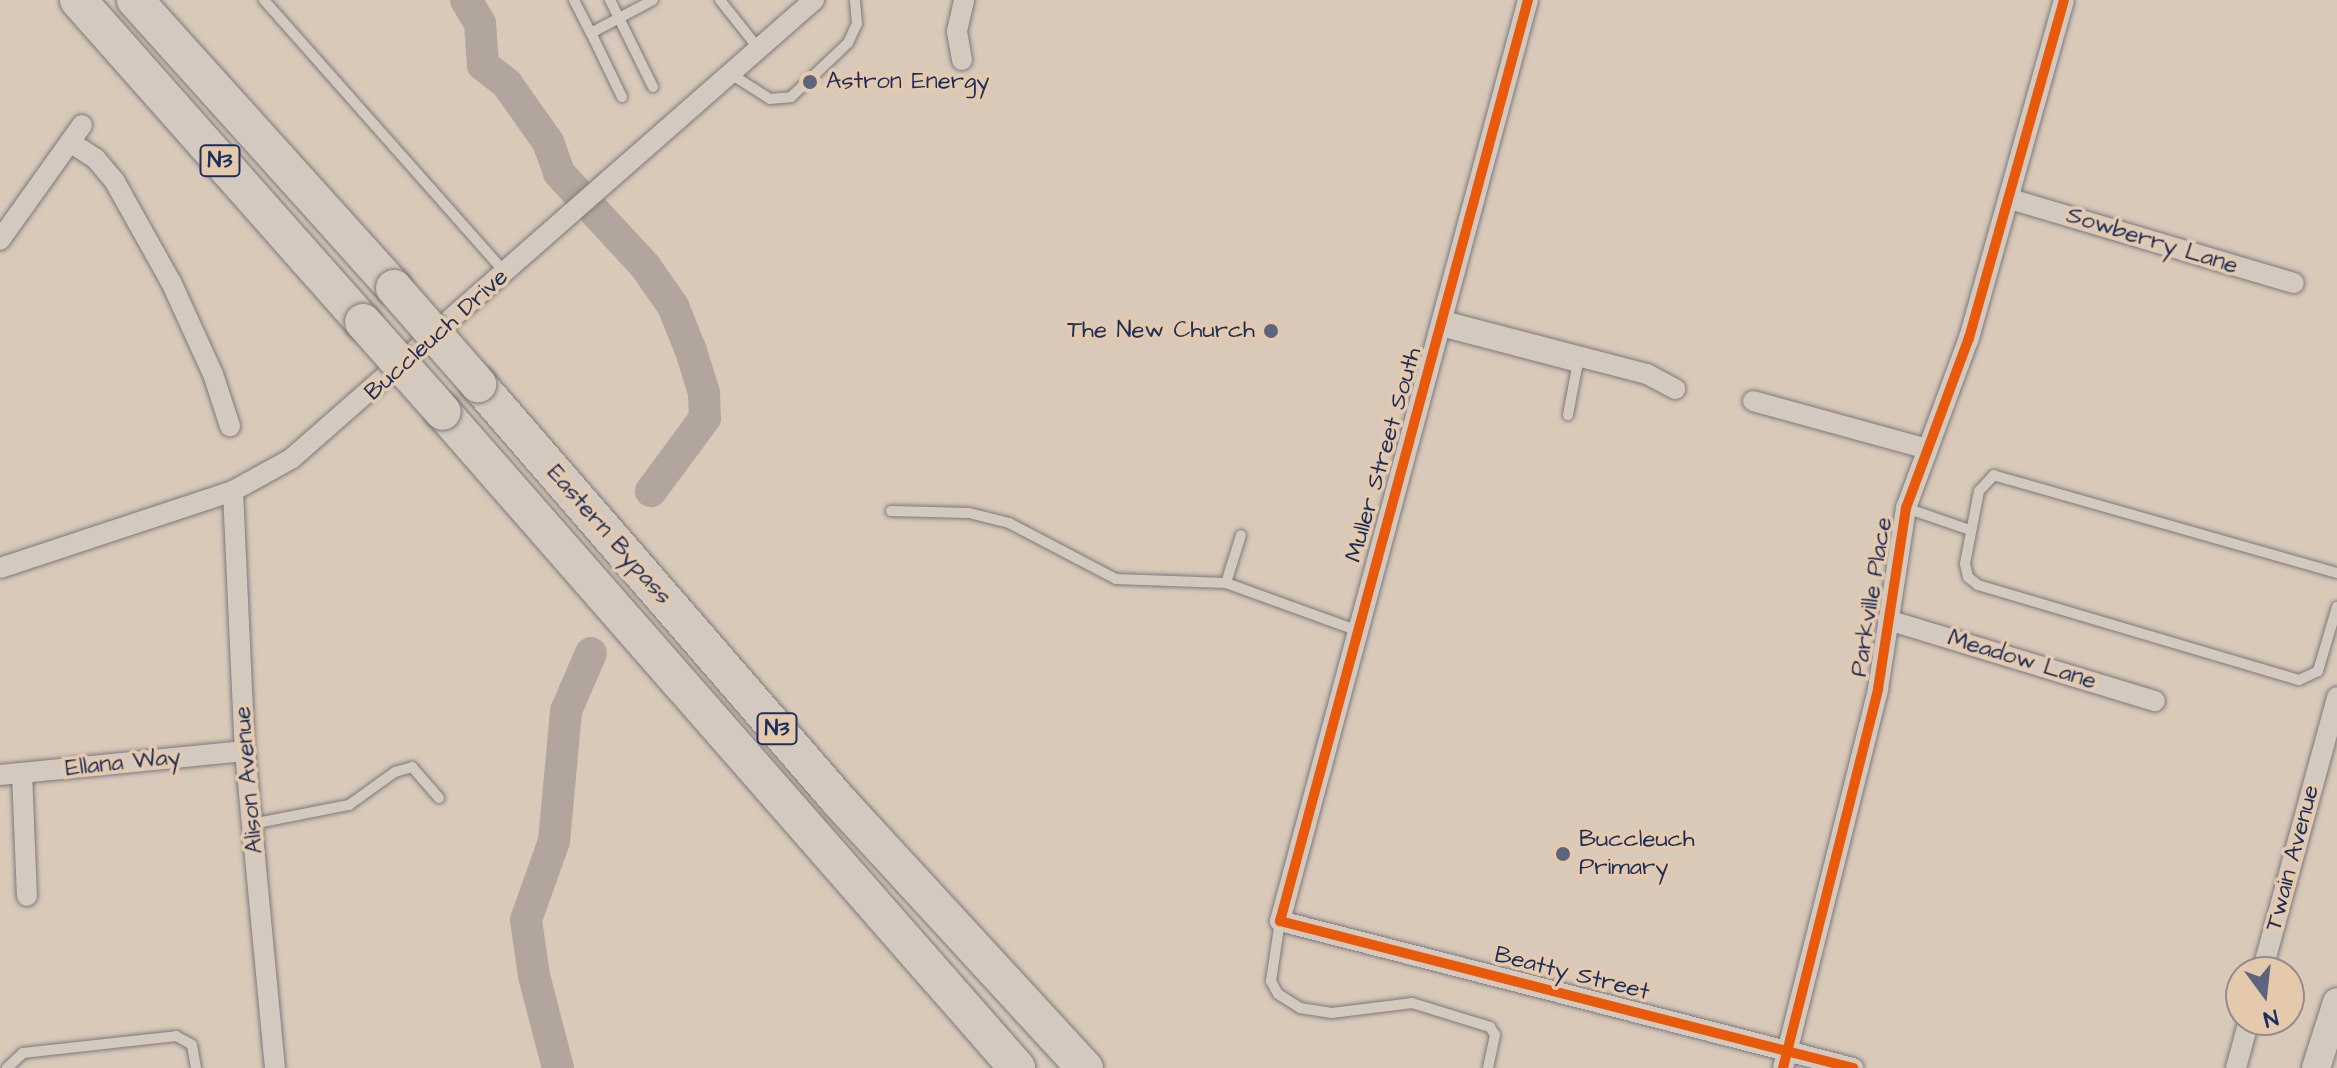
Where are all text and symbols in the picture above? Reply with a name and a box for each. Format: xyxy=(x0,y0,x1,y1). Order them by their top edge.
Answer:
place label: Astron Energy xyxy=(826,68,989,96)
marker: Astron Energy xyxy=(801,73,819,91)
road number: N3 xyxy=(198,143,242,179)
street label: Sowberry Lane xyxy=(2063,201,2241,281)
street label: Buccleuch Drive xyxy=(359,263,515,407)
place label: The New Church xyxy=(1067,317,1255,345)
marker: The New Church xyxy=(1262,322,1280,340)
street label: Muller Street South xyxy=(1340,344,1428,566)
street label: Eastern Bypass xyxy=(540,459,678,611)
street label: Parkville Place xyxy=(1845,515,1899,679)
street label: Meadow Lane xyxy=(1944,624,2100,696)
street label: Alison Avenue xyxy=(228,705,270,855)
road number: N3 xyxy=(755,711,799,747)
street label: Ellana Way xyxy=(64,743,182,783)
street label: Twain Avenue xyxy=(2260,782,2326,934)
place label: Buccleuch Primary xyxy=(1579,826,1695,882)
marker: Buccleuch Primary xyxy=(1554,845,1572,863)
street label: Beatty Street xyxy=(1492,941,1652,1007)
north arrow xyxy=(2225,956,2305,1036)
text: N xyxy=(2260,1001,2282,1034)

